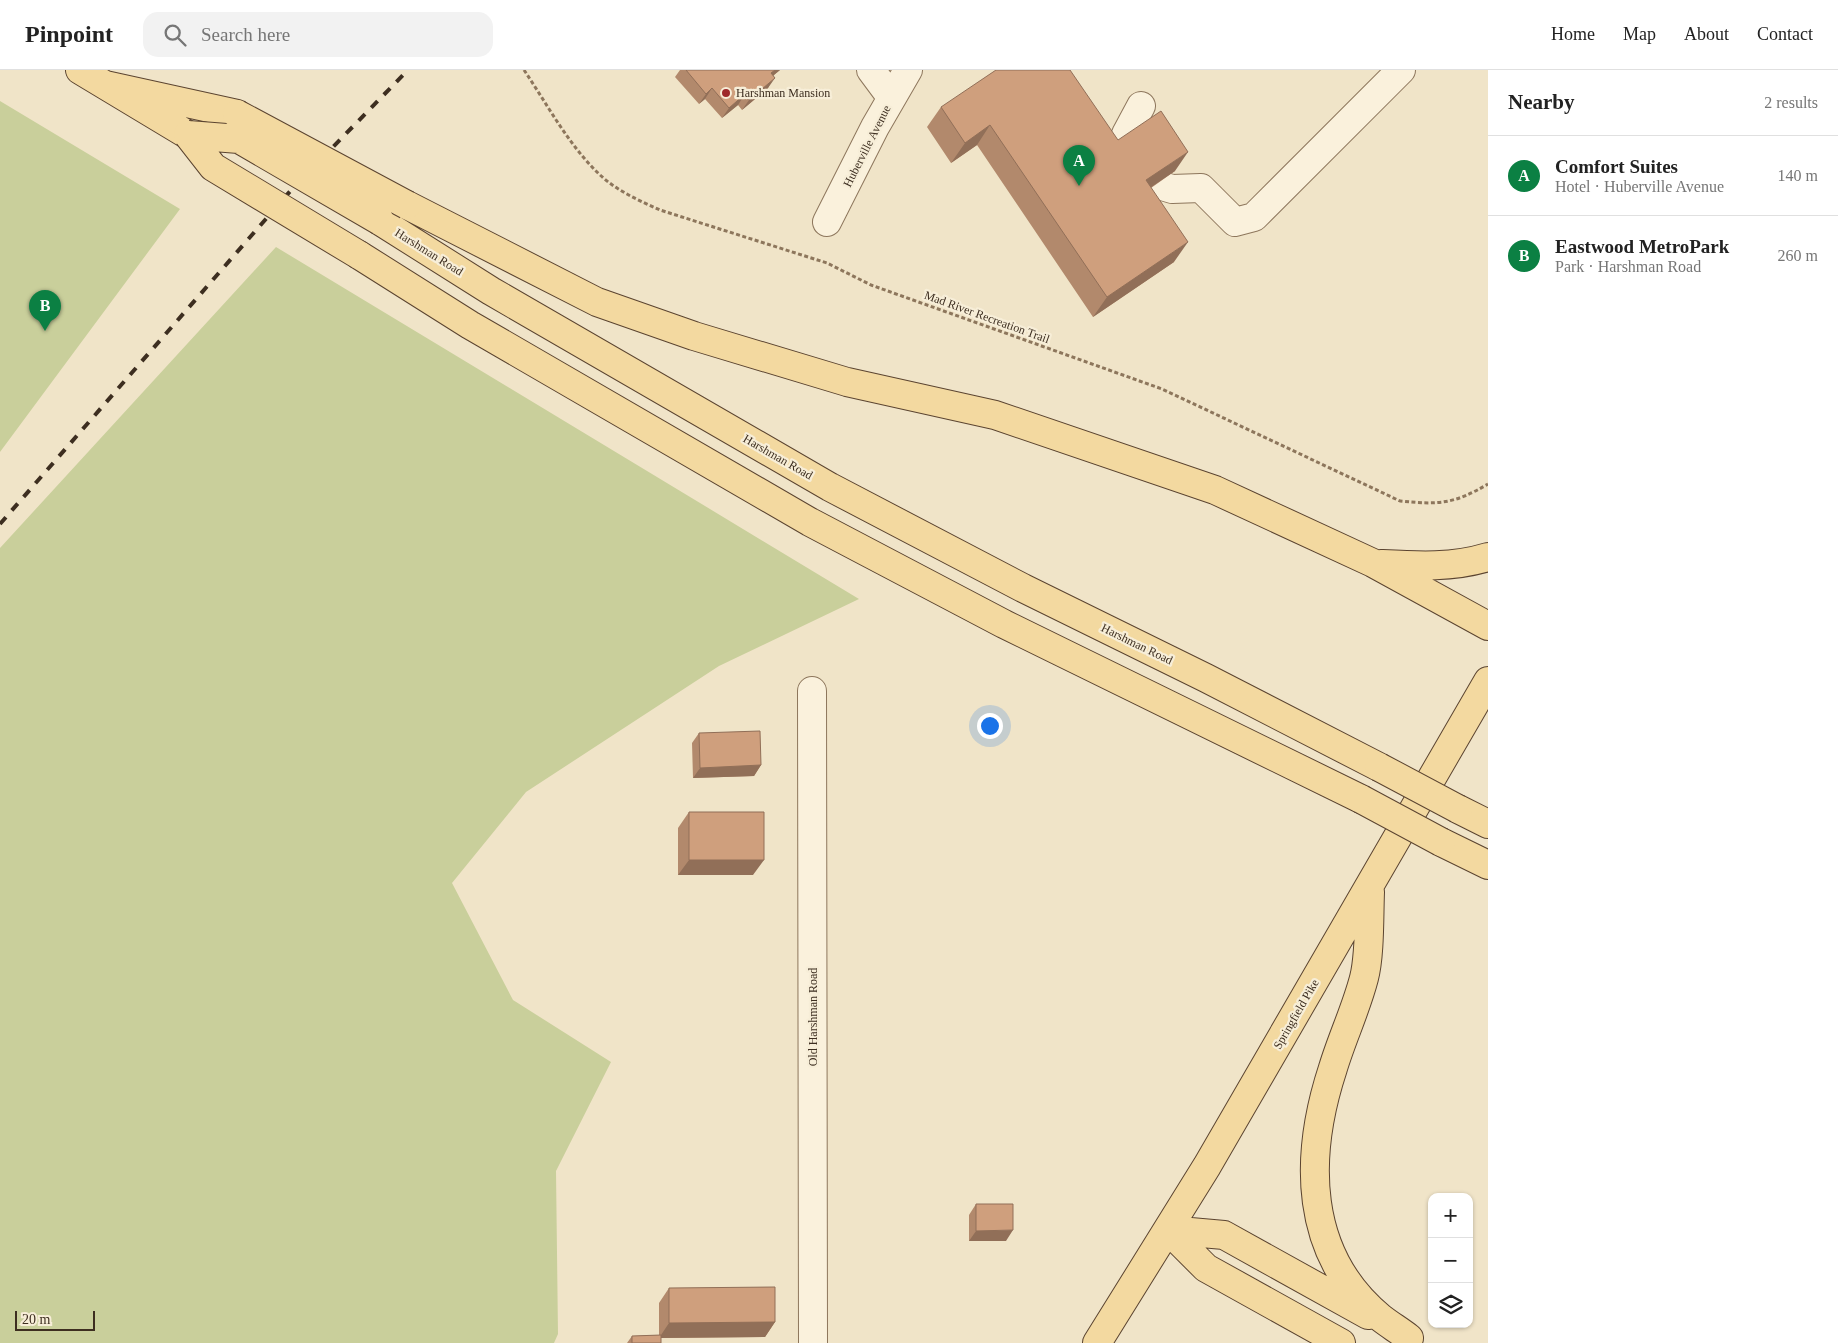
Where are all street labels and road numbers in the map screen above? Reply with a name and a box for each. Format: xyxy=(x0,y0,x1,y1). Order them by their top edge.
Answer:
street label: Huberville Avenue xyxy=(840,103,894,189)
street label: Harshman Road xyxy=(392,225,466,279)
street label: Mad River Recreation Trail xyxy=(922,288,1052,346)
street label: Harshman Road xyxy=(741,432,815,482)
street label: Harshman Road xyxy=(1099,621,1175,667)
street label: Old Harshman Road xyxy=(806,968,820,1066)
street label: Springfield Pike xyxy=(1270,977,1322,1051)

